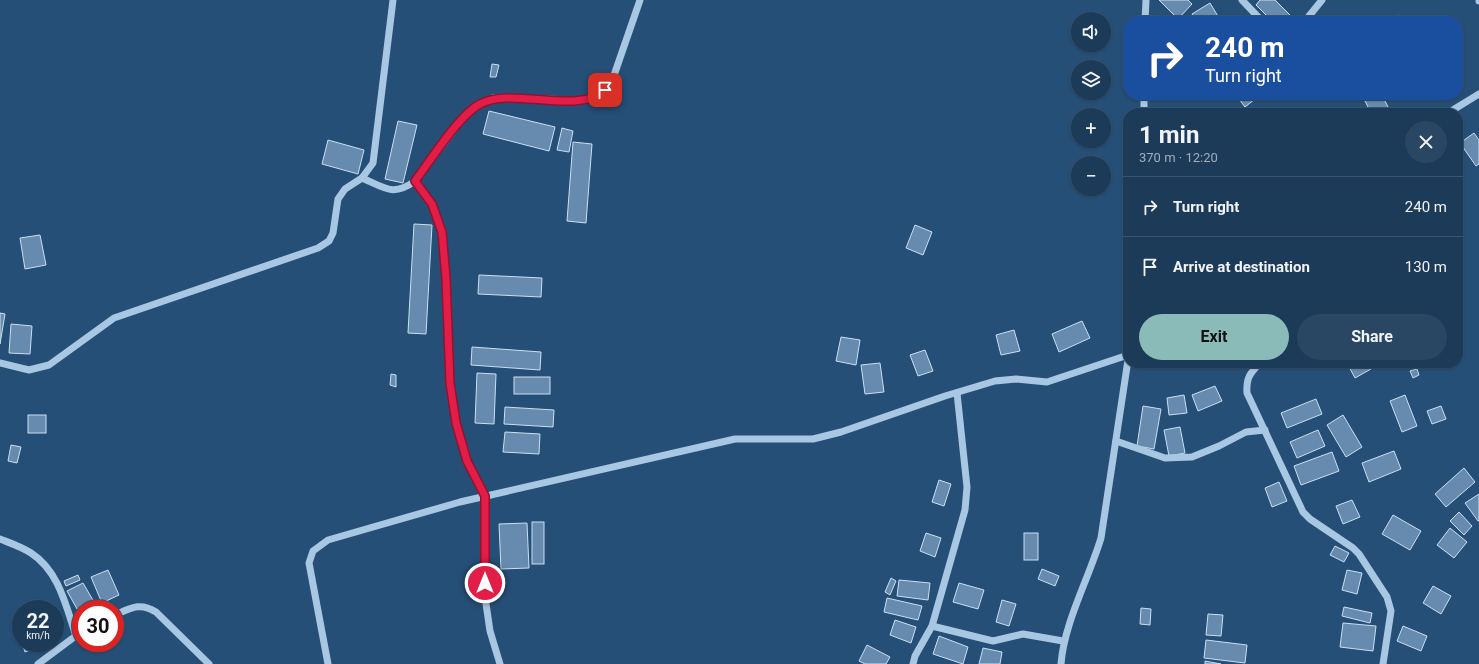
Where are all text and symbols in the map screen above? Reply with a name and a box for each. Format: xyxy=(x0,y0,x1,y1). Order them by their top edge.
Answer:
map controls xyxy=(1071,12,1111,196)
button: sound xyxy=(1071,12,1111,52)
text: 240 m xyxy=(1205,31,1284,64)
icon: right xyxy=(1139,32,1191,84)
button: layers xyxy=(1071,60,1111,100)
text: Turn right xyxy=(1205,65,1282,86)
pin xyxy=(588,73,622,107)
icon: arrive xyxy=(594,79,616,101)
button: + xyxy=(1071,108,1111,148)
text: 1 min xyxy=(1139,121,1199,149)
button: close xyxy=(1405,121,1447,163)
text: 370 m · 12:20 xyxy=(1139,150,1218,165)
button: − xyxy=(1071,156,1111,196)
icon: right xyxy=(1139,196,1161,218)
text: Turn right xyxy=(1173,198,1239,216)
text: 240 m xyxy=(1405,198,1447,216)
icon: arrive xyxy=(1139,256,1161,278)
text: Arrive at destination xyxy=(1173,258,1310,276)
text: 130 m xyxy=(1405,258,1447,276)
button: Exit xyxy=(1139,314,1289,360)
button: Share xyxy=(1297,314,1447,360)
position arrow xyxy=(464,562,506,604)
speed limit sign: 30 xyxy=(72,600,124,652)
text: 22 xyxy=(27,609,49,633)
text: km/h xyxy=(26,630,50,641)

